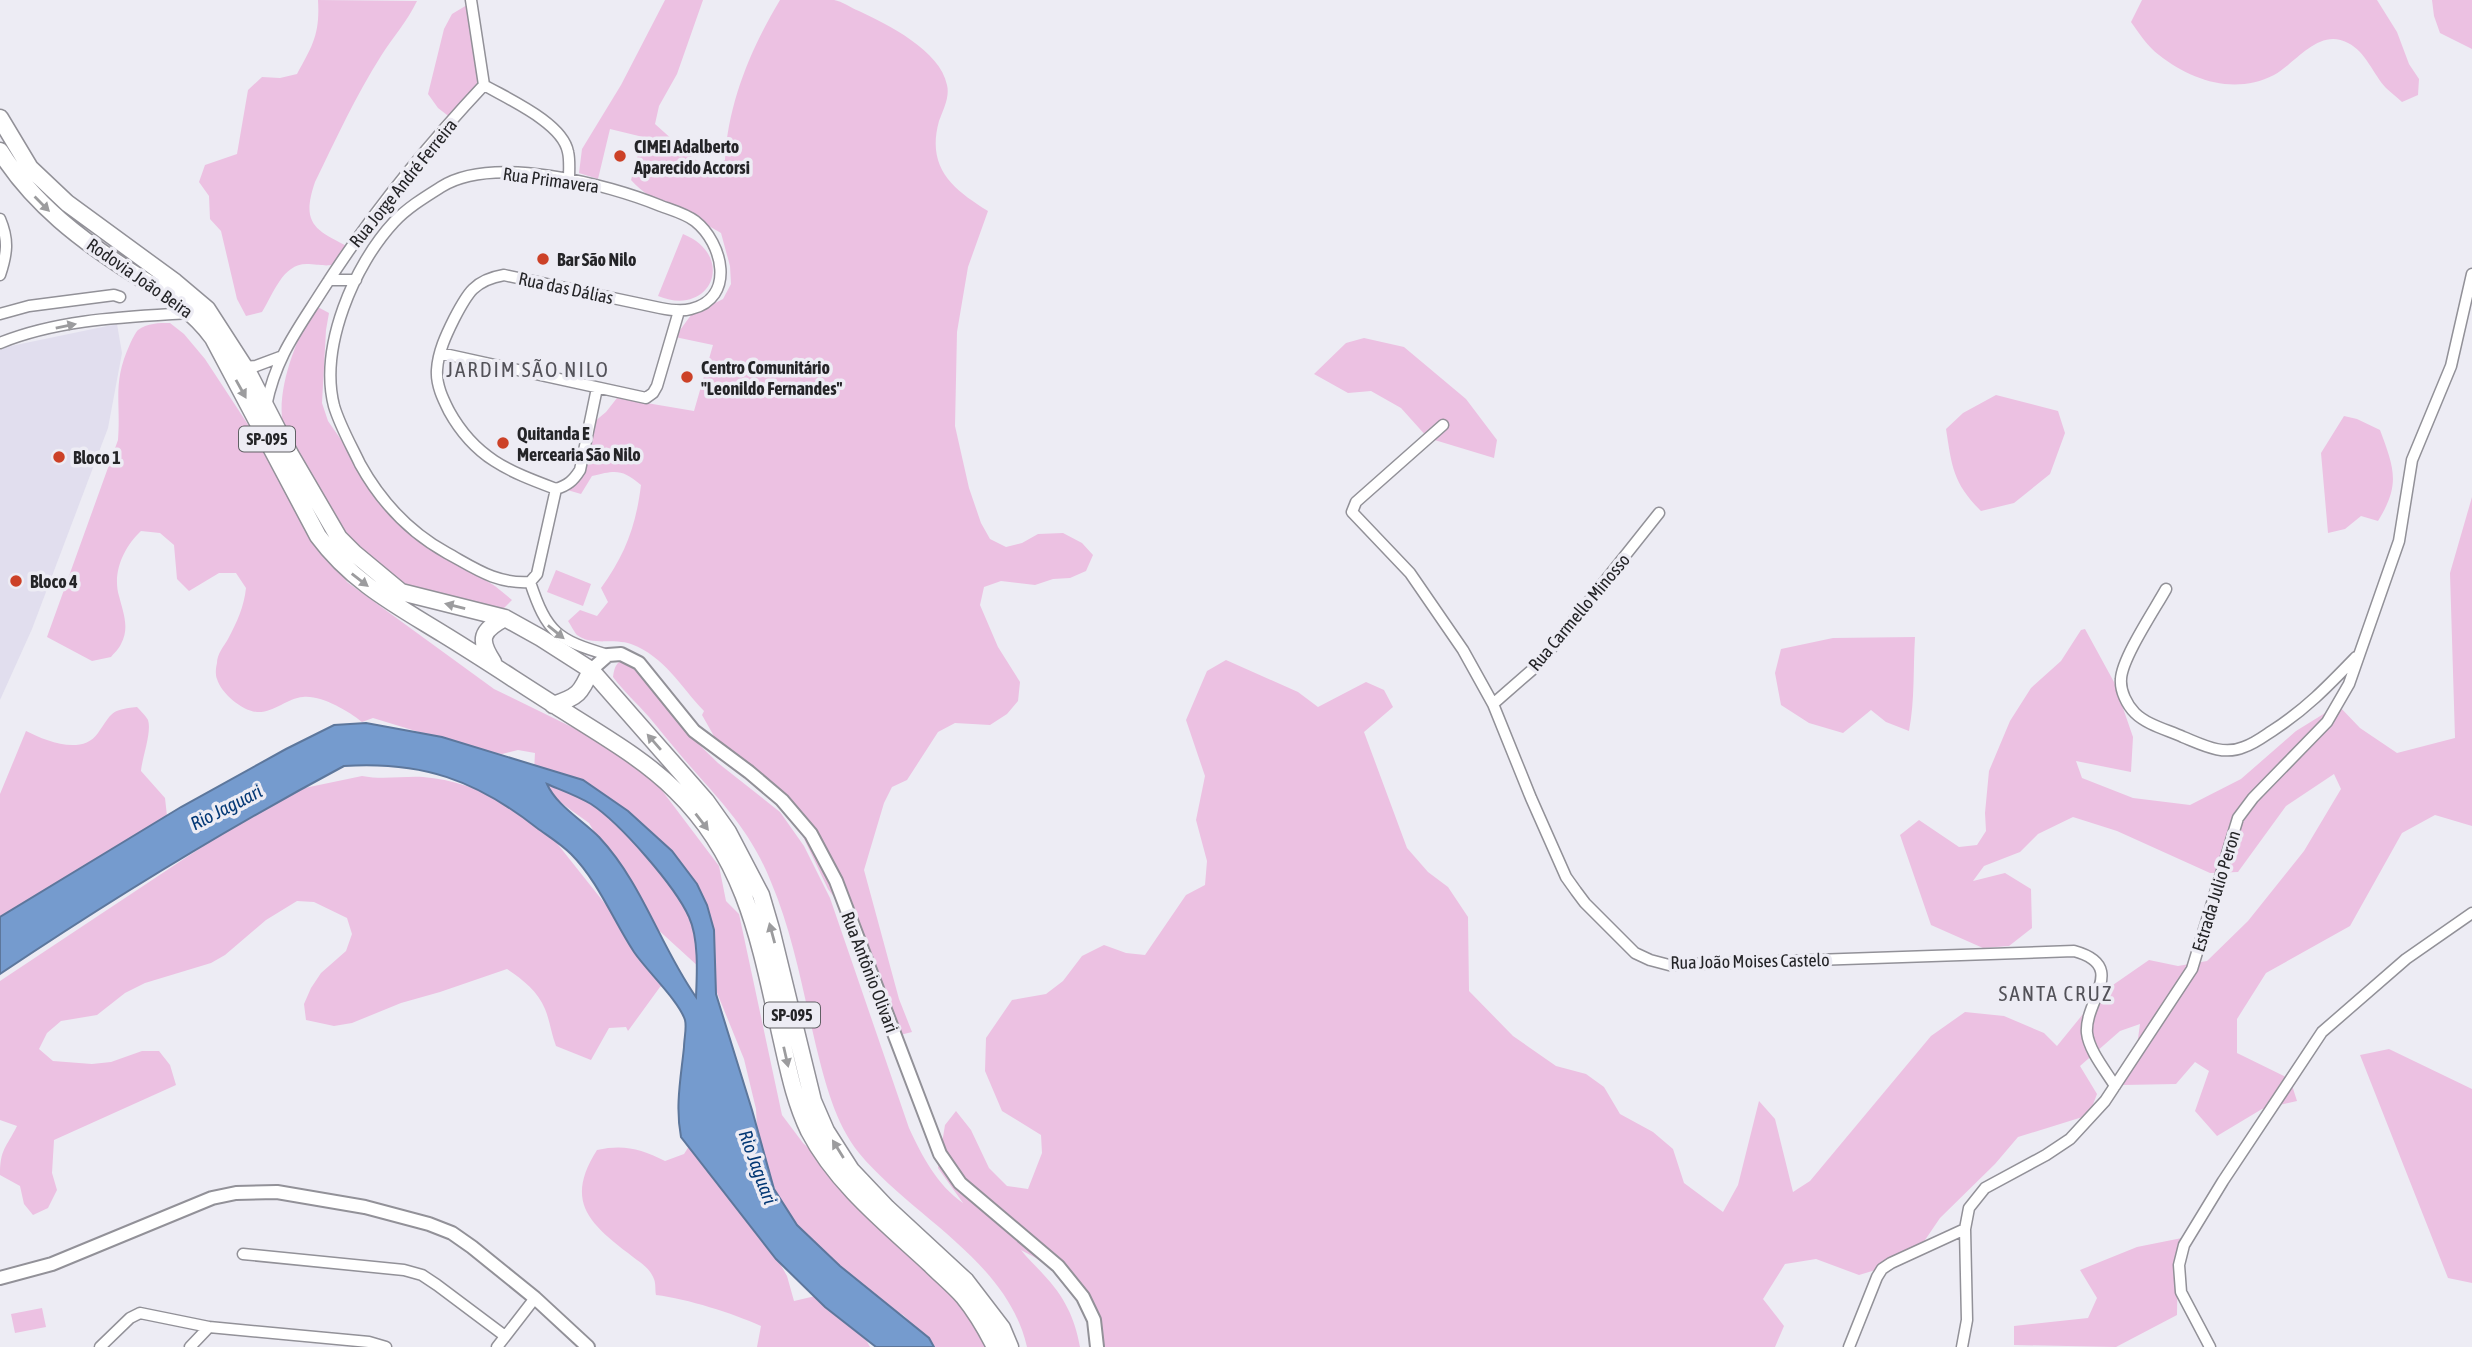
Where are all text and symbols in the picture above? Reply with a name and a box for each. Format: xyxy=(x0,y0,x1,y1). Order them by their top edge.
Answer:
street label: Rua Jorge André Ferreira xyxy=(345,115,461,251)
place label: CIMEI Adalberto Aparecido Accorsi xyxy=(633,136,750,178)
marker: CIMEI Adalberto Aparecido Accorsi xyxy=(612,148,628,164)
street label: Rua Primavera xyxy=(502,163,600,197)
one-way arrow xyxy=(34,196,51,213)
street label: Rodovia João Beira xyxy=(83,234,197,322)
place label: Bar São Nilo xyxy=(557,249,636,270)
marker: Bar São Nilo xyxy=(535,251,551,267)
street label: Rua das Dálias xyxy=(517,268,615,308)
one-way arrow xyxy=(55,320,77,331)
district label: JARDIM SÃO NILO xyxy=(446,357,610,381)
place label: Centro Comunitário "Leonildo Fernandes" xyxy=(701,357,843,399)
marker: Centro Comunitário "Leonildo Fernandes" xyxy=(679,369,695,385)
one-way arrow xyxy=(235,379,247,399)
place label: Quitanda E Mercearia São Nilo xyxy=(517,423,641,465)
road number: SP-095 xyxy=(239,426,295,452)
marker: Quitanda E Mercearia São Nilo xyxy=(495,435,511,451)
place label: Bloco 1 xyxy=(73,447,121,468)
marker: Bloco 1 xyxy=(51,449,67,465)
street label: Rua Carmello Minosso xyxy=(1524,549,1634,675)
place label: Bloco 4 xyxy=(30,571,78,592)
marker: Bloco 4 xyxy=(8,573,24,589)
one-way arrow xyxy=(351,573,369,588)
one-way arrow xyxy=(444,600,466,611)
one-way arrow xyxy=(547,624,565,639)
one-way arrow xyxy=(646,733,662,751)
water label: Rio Jaguari xyxy=(187,780,265,834)
one-way arrow xyxy=(694,813,708,831)
street label: Estrada Julio Peron xyxy=(2188,828,2244,954)
street label: Rua Antônio Olivari xyxy=(837,909,903,1035)
one-way arrow xyxy=(766,922,777,944)
street label: Rua João Moises Castelo xyxy=(1670,949,1830,973)
district label: SANTA CRUZ xyxy=(1999,981,2113,1005)
road number: SP-095 xyxy=(764,1002,820,1028)
one-way arrow xyxy=(781,1046,792,1068)
water label: Rio Jaguari xyxy=(734,1127,782,1207)
one-way arrow xyxy=(832,1140,845,1159)

